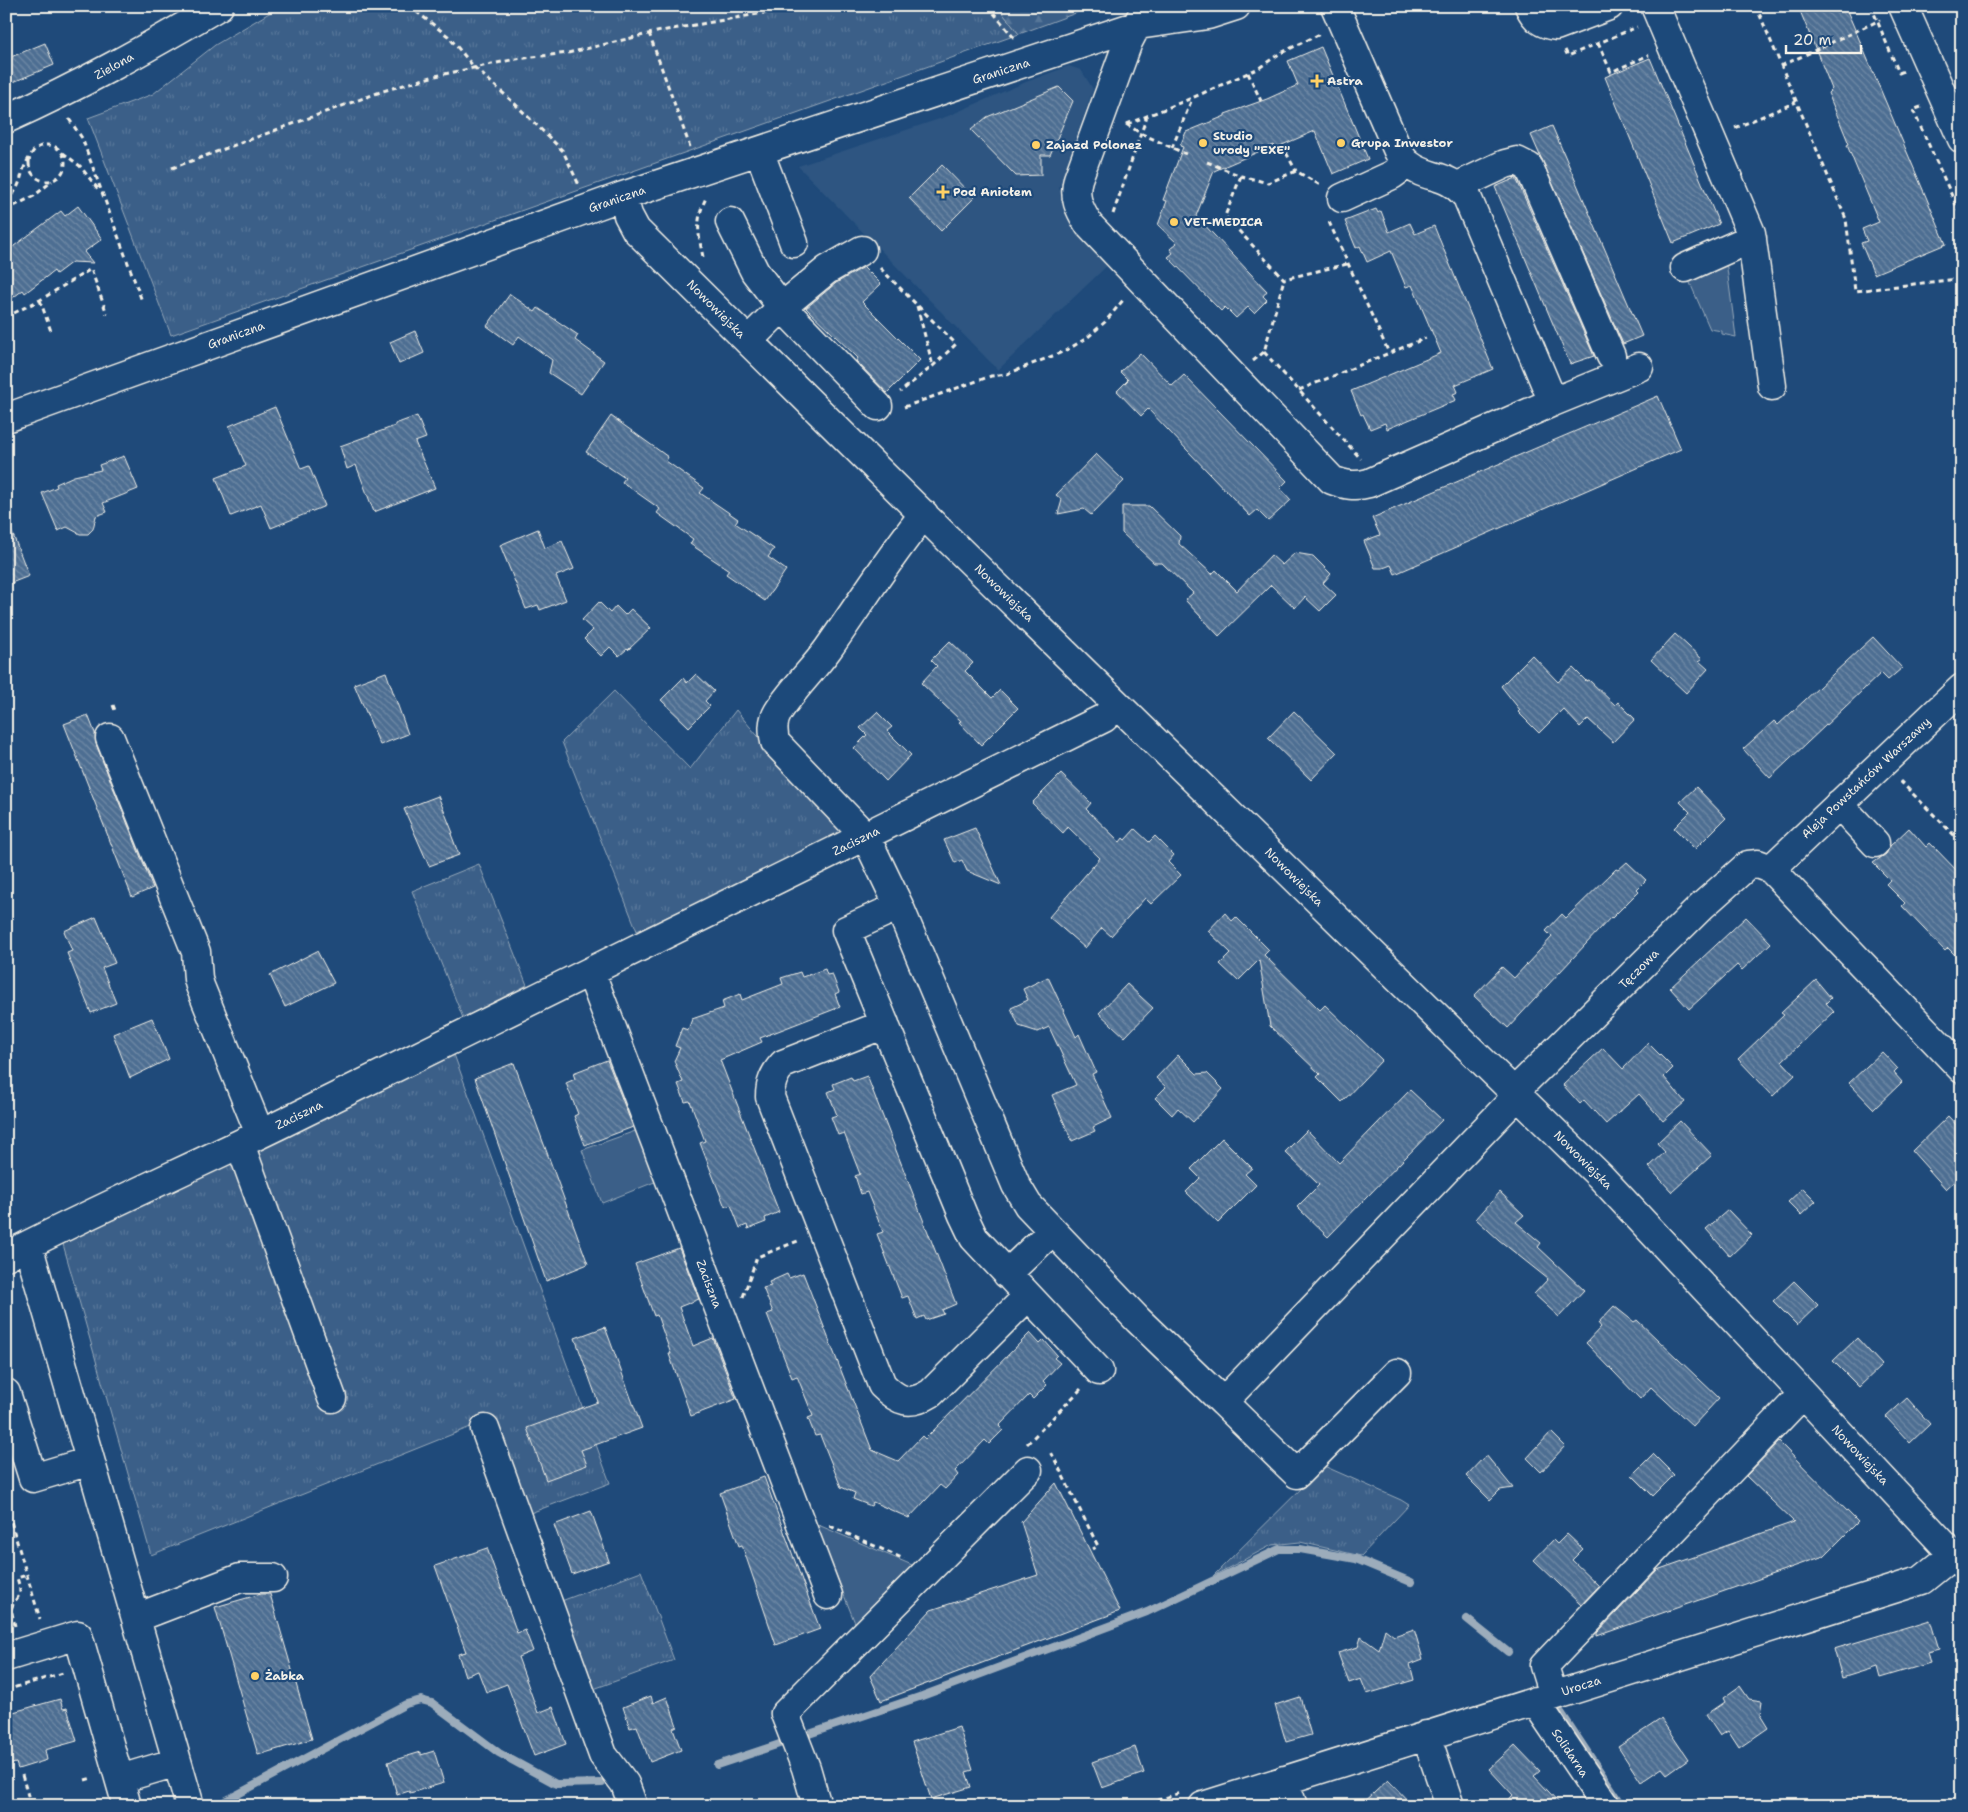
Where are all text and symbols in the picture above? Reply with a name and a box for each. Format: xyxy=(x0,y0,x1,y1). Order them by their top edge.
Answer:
scale bar xyxy=(1786,22,1860,54)
text: 20 m xyxy=(1793,30,1832,50)
street label: Zielona xyxy=(91,48,137,83)
street label: Graniczna xyxy=(970,54,1032,88)
place label: Astra xyxy=(1327,73,1363,89)
marker: Astra xyxy=(1311,75,1323,87)
place label: Studio urody "EXE" xyxy=(1213,128,1290,158)
place label: Grupa Inwestor xyxy=(1351,135,1453,151)
place label: Zajazd Polonez xyxy=(1046,137,1142,153)
marker: Studio urody "EXE" xyxy=(1197,137,1209,149)
marker: Grupa Inwestor xyxy=(1335,137,1347,149)
marker: Zajazd Polonez xyxy=(1030,139,1042,151)
street label: Graniczna xyxy=(586,182,648,216)
place label: Pod Aniołem xyxy=(953,184,1032,200)
marker: Pod Aniołem xyxy=(937,186,949,198)
place label: VET-MEDICA xyxy=(1184,214,1263,230)
marker: VET-MEDICA xyxy=(1168,216,1180,228)
street label: Nowowiejska xyxy=(683,276,749,342)
street label: Graniczna xyxy=(205,317,267,353)
street label: Nowowiejska xyxy=(971,561,1038,626)
street label: Aleja Powstańców Warszawy xyxy=(1798,714,1934,842)
street label: Zaciszna xyxy=(830,822,883,859)
street label: Nowowiejska xyxy=(1261,844,1327,910)
street label: Tęczowa xyxy=(1616,945,1663,992)
street label: Zaciszna xyxy=(273,1096,326,1133)
street label: Nowowiejska xyxy=(1550,1127,1616,1193)
street label: Zaciszna xyxy=(692,1257,726,1311)
street label: Nowowiejska xyxy=(1828,1422,1892,1489)
place label: Żabka xyxy=(265,1668,305,1684)
marker: Żabka xyxy=(249,1670,261,1682)
street label: Urocza xyxy=(1559,1672,1603,1700)
street label: Solidarna xyxy=(1548,1726,1592,1781)

